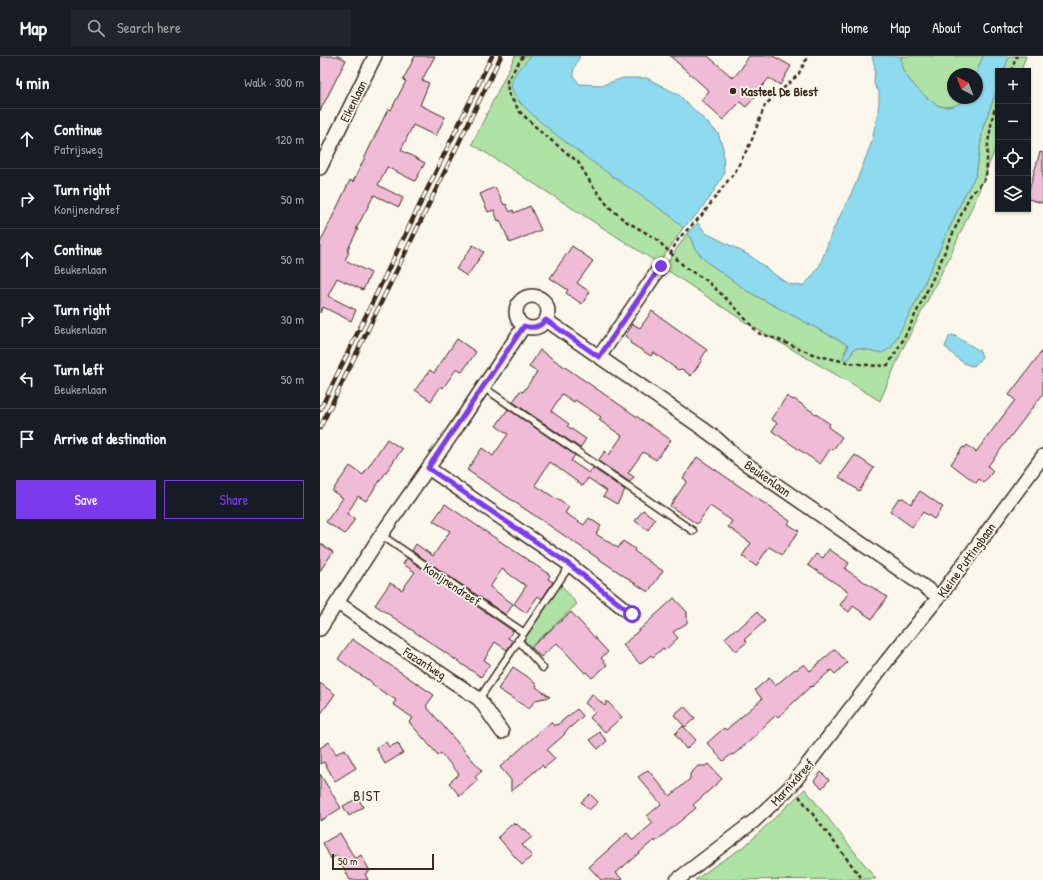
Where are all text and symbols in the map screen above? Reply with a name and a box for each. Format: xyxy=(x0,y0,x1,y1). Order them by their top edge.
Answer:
search box xyxy=(71,10,351,46)
text: Map xyxy=(20,15,47,41)
icon: search xyxy=(85,17,107,39)
text: Search here xyxy=(117,17,181,38)
text: Home xyxy=(841,18,868,37)
text: Map xyxy=(890,18,910,37)
text: About xyxy=(932,18,961,37)
text: Contact xyxy=(983,18,1023,37)
north arrow xyxy=(947,68,983,104)
map controls xyxy=(995,68,1031,212)
button: + xyxy=(995,68,1031,104)
text: 4 min xyxy=(16,71,49,94)
text: Walk · 300 m xyxy=(244,73,304,91)
street label: Eikenlaan xyxy=(335,77,371,125)
place label: Kasteel De Biest xyxy=(741,82,818,100)
marker: Kasteel De Biest xyxy=(728,86,738,96)
button: − xyxy=(995,104,1031,140)
text: Continue xyxy=(54,119,102,140)
icon: ahead xyxy=(16,128,38,150)
text: 120 m xyxy=(276,130,304,148)
text: Patrijsweg xyxy=(54,140,103,158)
button: locate xyxy=(995,140,1031,176)
button: layers xyxy=(995,176,1031,212)
text: Turn right xyxy=(54,179,110,200)
icon: right xyxy=(16,188,38,210)
text: 50 m xyxy=(281,190,304,208)
text: Konijnendreef xyxy=(54,200,120,218)
text: Continue xyxy=(54,239,102,260)
icon: ahead xyxy=(16,248,38,270)
text: 50 m xyxy=(281,250,304,268)
route end xyxy=(652,257,670,275)
text: Beukenlaan xyxy=(54,260,107,278)
text: Turn right xyxy=(54,299,110,320)
icon: right xyxy=(16,308,38,330)
text: 30 m xyxy=(281,310,304,328)
text: Beukenlaan xyxy=(54,320,107,338)
text: Turn left xyxy=(54,359,104,380)
icon: left xyxy=(16,368,38,390)
text: 50 m xyxy=(281,370,304,388)
text: Beukenlaan xyxy=(54,380,107,398)
icon: arrive xyxy=(16,428,38,450)
text: Arrive at destination xyxy=(54,428,166,449)
street label: Beukenlaan xyxy=(741,455,795,501)
button: Save xyxy=(16,480,156,519)
button: Share xyxy=(164,480,304,519)
street label: Kleine Puttingbaan xyxy=(933,519,999,601)
street label: Konijnendreef xyxy=(420,558,485,610)
route start xyxy=(623,605,641,623)
street label: Fazantweg xyxy=(399,642,450,684)
street label: Marnixdreef xyxy=(766,754,818,809)
district label: BIST xyxy=(353,786,381,805)
scale bar xyxy=(332,852,434,871)
text: 50 m xyxy=(338,854,358,868)

